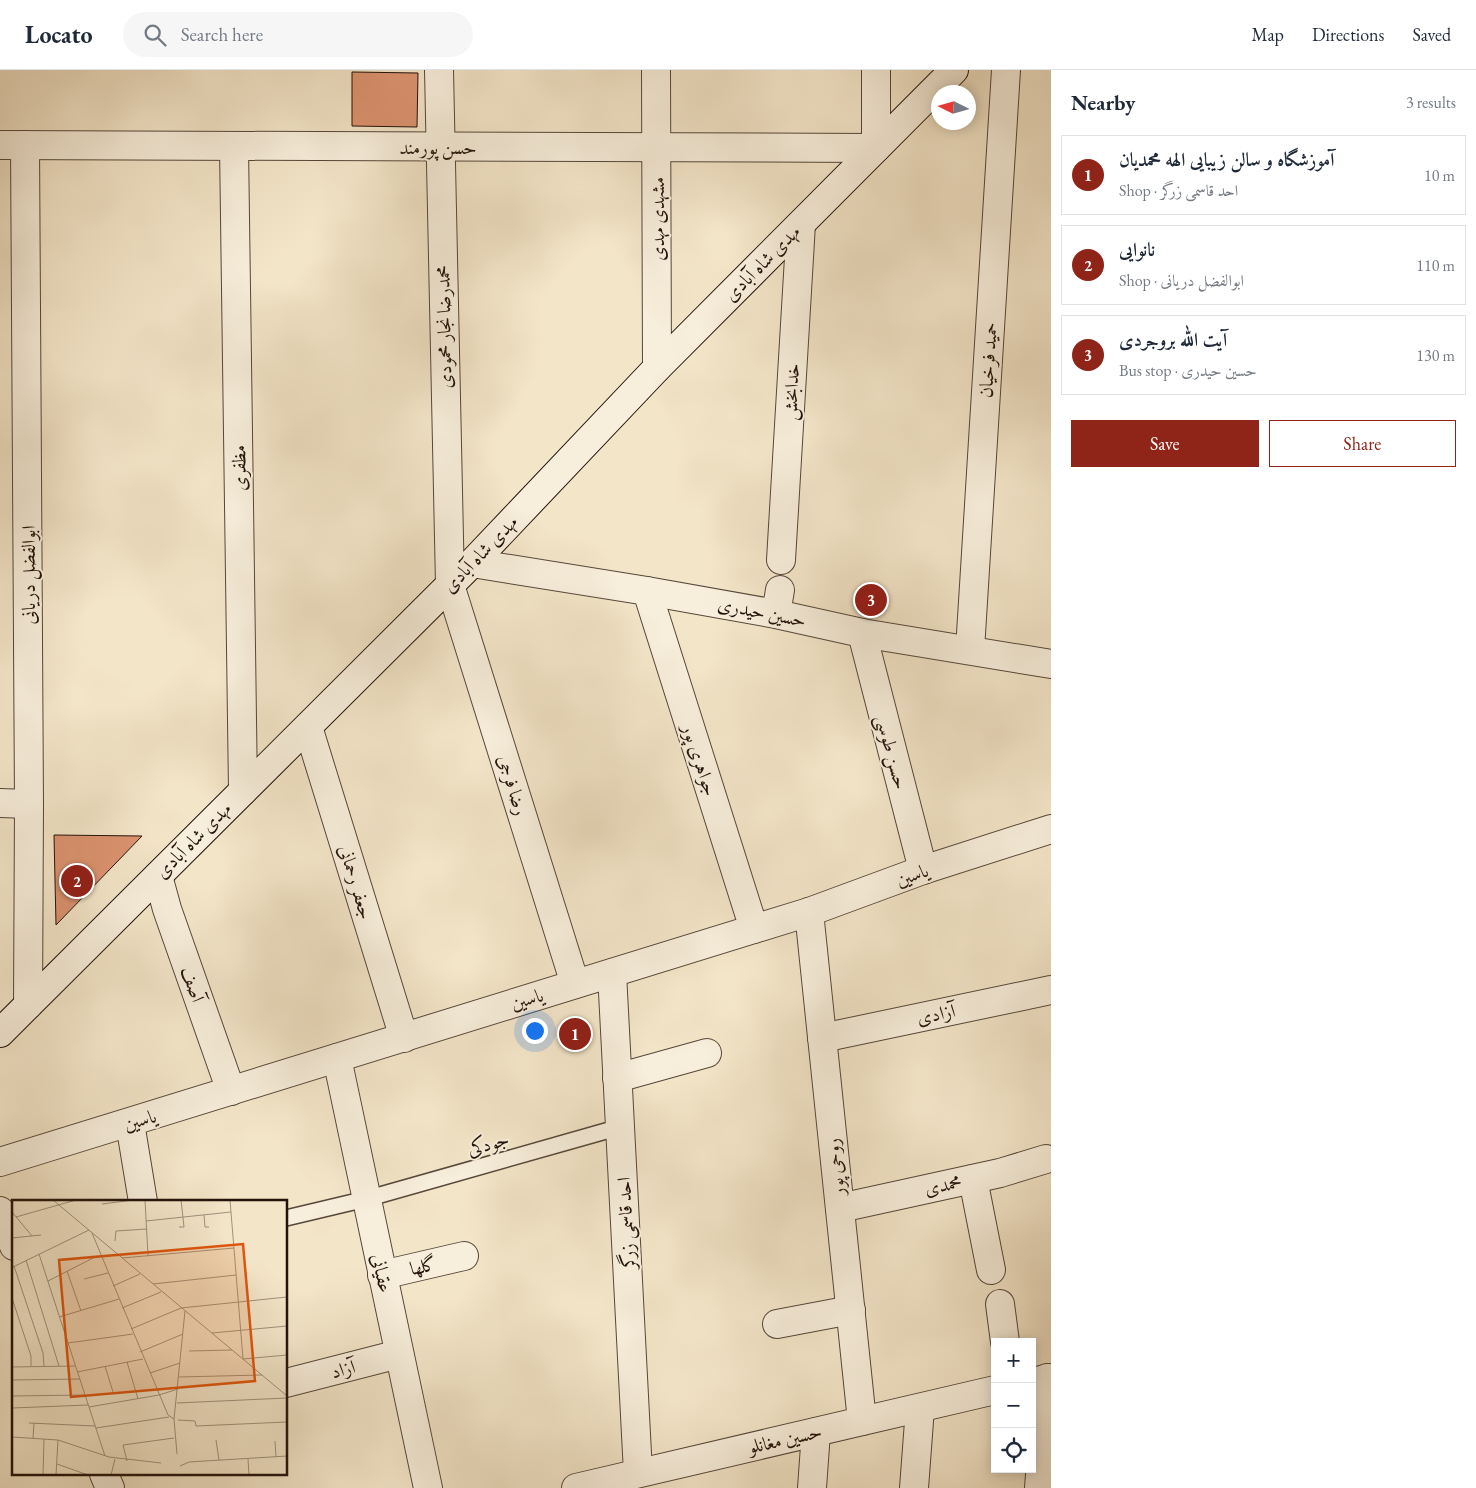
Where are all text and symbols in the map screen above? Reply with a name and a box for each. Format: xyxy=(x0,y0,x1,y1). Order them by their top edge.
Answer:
search box xyxy=(123,12,473,57)
text: Locato xyxy=(25,19,93,50)
icon: search xyxy=(141,21,169,49)
text: Search here xyxy=(181,22,263,47)
text: Map xyxy=(1252,23,1284,46)
text: Directions xyxy=(1312,23,1384,46)
text: Saved xyxy=(1412,23,1451,46)
north arrow xyxy=(931,85,976,130)
text: Nearby xyxy=(1071,89,1135,116)
text: 3 results xyxy=(1406,92,1456,113)
street label: حسن پورمند xyxy=(399,135,477,161)
text: آموزشگاه و سالن زیبایی الهه محمدیان xyxy=(1119,147,1334,172)
text: 1 xyxy=(1084,165,1092,186)
text: 10 m xyxy=(1424,165,1455,186)
street label: مشهدی مهدی xyxy=(645,177,670,261)
text: Shop · احد قاسمی زرگر xyxy=(1119,180,1238,201)
street label: مهدی شاه آبادی xyxy=(718,219,806,307)
text: نانوایی xyxy=(1119,237,1155,262)
text: 2 xyxy=(1084,255,1092,276)
text: 110 m xyxy=(1416,255,1455,276)
street label: محمدرضا نجار محمودی xyxy=(430,265,458,389)
text: Shop · ابوالفضل دریانی xyxy=(1119,270,1244,291)
street label: حمید فرخیان xyxy=(973,321,1003,399)
text: آیت الله بروجردی xyxy=(1119,327,1227,352)
text: 3 xyxy=(1084,345,1092,366)
text: 130 m xyxy=(1416,345,1455,366)
text: Bus stop · حسین حیدری xyxy=(1119,360,1257,381)
street label: خدابخش xyxy=(777,363,805,421)
button: Save xyxy=(1071,420,1259,467)
button: Share xyxy=(1269,420,1456,467)
street label: مظفری xyxy=(226,445,252,491)
street label: مهدی شاه آبادی xyxy=(437,510,523,598)
street label: ابوالفضل دریانی xyxy=(16,525,42,625)
pin: 3 xyxy=(855,581,887,619)
street label: حسین حیدری xyxy=(716,591,808,633)
street label: حسن طوسی xyxy=(869,712,914,792)
street label: جواهری پور xyxy=(675,719,723,800)
street label: رضا فرجی xyxy=(492,752,534,818)
street label: مهدی شاه آبادی xyxy=(149,796,237,884)
street label: جعفر رحمانی xyxy=(333,842,379,922)
street label: یاسین xyxy=(892,857,933,892)
pin: 2 xyxy=(61,862,93,900)
street label: آصف xyxy=(175,963,211,1007)
street label: یاسین xyxy=(507,982,548,1016)
street label: آزادی xyxy=(914,997,959,1030)
pin: 1 xyxy=(559,1015,591,1053)
your location xyxy=(522,1018,548,1044)
street label: یاسین xyxy=(120,1103,161,1137)
street label: جودکی xyxy=(464,1126,512,1162)
street label: روحی پور xyxy=(820,1137,852,1199)
street label: محمدی xyxy=(922,1169,964,1201)
street label: احد قاسمی زرگر xyxy=(611,1176,642,1272)
inset map xyxy=(12,1200,288,1476)
street label: عقیانی xyxy=(366,1251,398,1295)
street label: گلها xyxy=(407,1251,439,1281)
map controls xyxy=(991,1338,1036,1473)
button: + xyxy=(991,1338,1036,1383)
street label: آزاد xyxy=(328,1353,360,1384)
button: − xyxy=(991,1383,1036,1428)
street label: حسین مغانلو xyxy=(744,1418,824,1460)
button: locate xyxy=(991,1428,1036,1473)

